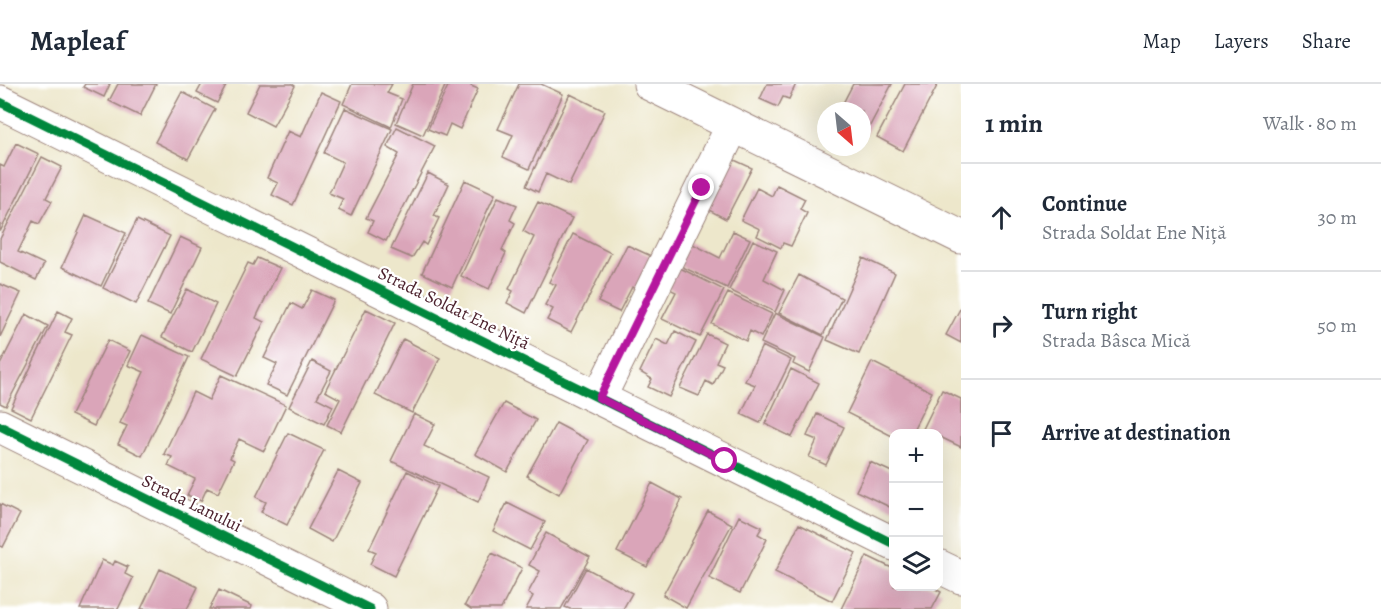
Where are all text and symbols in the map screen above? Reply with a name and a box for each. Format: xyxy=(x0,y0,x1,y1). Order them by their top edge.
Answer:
text: Mapleaf xyxy=(30,22,125,60)
text: Map xyxy=(1142,27,1181,55)
text: Layers xyxy=(1214,27,1269,55)
text: Share xyxy=(1302,27,1351,55)
north arrow xyxy=(817,102,871,156)
text: 1 min xyxy=(985,106,1043,141)
text: Walk · 80 m xyxy=(1263,110,1357,137)
route end xyxy=(688,174,714,200)
text: Continue xyxy=(1042,189,1127,219)
icon: ahead xyxy=(985,201,1018,234)
text: 30 m xyxy=(1317,204,1357,231)
text: Strada Soldat Ene Niță xyxy=(1042,219,1227,246)
street label: Strada Soldat Ene Niță xyxy=(374,261,534,355)
text: Turn right xyxy=(1042,297,1138,327)
icon: right xyxy=(985,309,1018,342)
text: 50 m xyxy=(1317,312,1357,339)
text: Strada Bâsca Mică xyxy=(1042,327,1191,354)
icon: arrive xyxy=(985,417,1018,450)
text: Arrive at destination xyxy=(1042,418,1231,448)
map controls xyxy=(889,429,943,591)
button: + xyxy=(889,429,943,483)
route start xyxy=(711,447,737,473)
street label: Strada Lanului xyxy=(138,468,246,538)
button: − xyxy=(889,483,943,537)
button: layers xyxy=(889,537,943,591)

